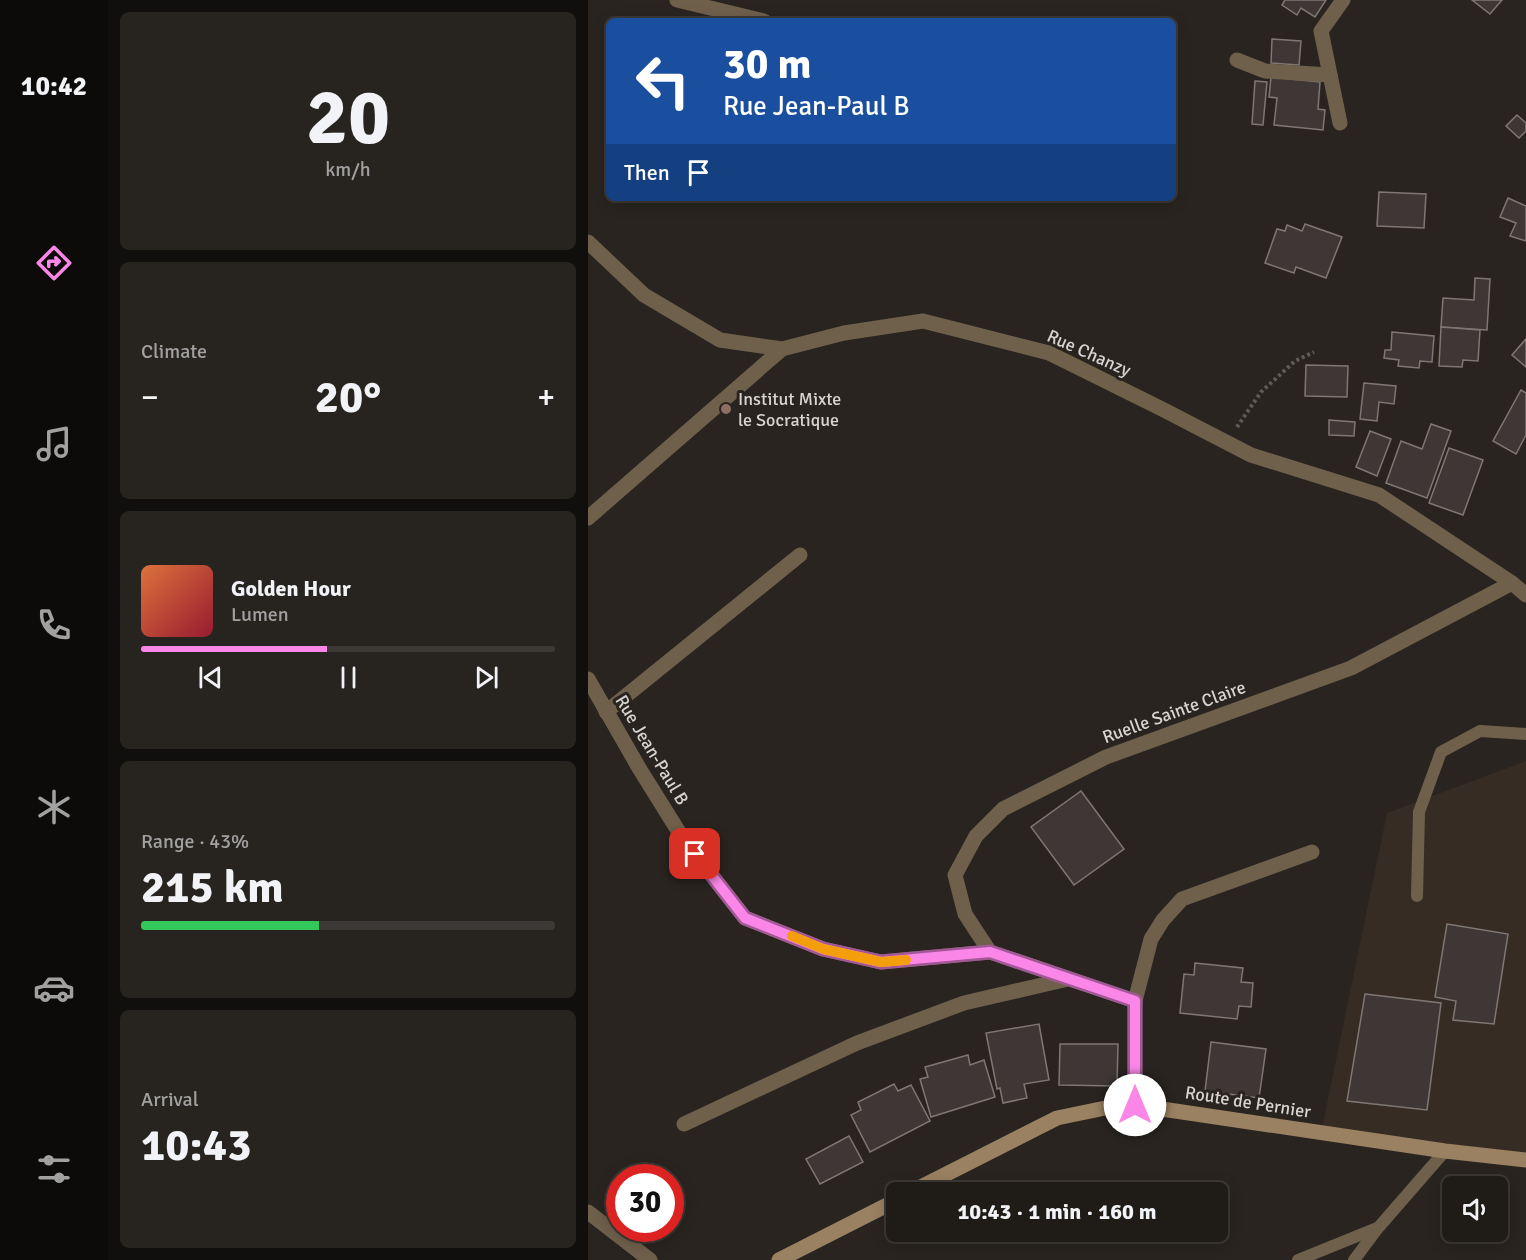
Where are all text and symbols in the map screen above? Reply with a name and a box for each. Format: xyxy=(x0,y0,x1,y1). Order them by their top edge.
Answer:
text: 30 m xyxy=(723,39,812,90)
icon: left xyxy=(624,42,702,120)
text: 10:42 xyxy=(21,70,87,103)
text: 20 xyxy=(306,70,390,166)
text: Rue Jean-Paul B xyxy=(723,90,910,123)
icon: arrive xyxy=(682,156,715,189)
text: km/h xyxy=(325,157,371,182)
text: Then xyxy=(624,159,670,186)
icon: directions xyxy=(33,242,75,284)
street label: Rue Chanzy xyxy=(1044,325,1135,381)
text: Climate xyxy=(141,339,207,364)
text: 20° xyxy=(315,370,381,425)
text: − xyxy=(141,377,159,418)
text: + xyxy=(537,377,555,418)
place label: Institut Mixte le Socratique xyxy=(738,388,841,431)
marker: Institut Mixte le Socratique xyxy=(719,402,733,416)
icon: music xyxy=(33,423,75,465)
text: Golden Hour xyxy=(231,575,351,602)
text: Lumen xyxy=(231,602,289,627)
icon: phone xyxy=(33,604,75,646)
icon: previous xyxy=(194,661,227,694)
icon: pause xyxy=(332,661,365,694)
icon: next xyxy=(470,661,503,694)
street label: Ruelle Sainte Claire xyxy=(1099,676,1249,748)
street label: Rue Jean-Paul B xyxy=(611,691,694,809)
icon: climate xyxy=(33,786,75,828)
pin xyxy=(669,828,720,879)
text: Range · 43% xyxy=(141,829,249,854)
icon: arrive xyxy=(678,837,711,870)
text: 215 km xyxy=(141,860,284,915)
icon: car xyxy=(33,967,75,1009)
position arrow xyxy=(1103,1073,1167,1137)
street label: Route de Pernier xyxy=(1184,1081,1313,1123)
text: Arrival xyxy=(141,1087,199,1112)
text: 10:43 xyxy=(141,1118,251,1173)
icon: filters xyxy=(33,1148,75,1190)
speed limit sign: 30 xyxy=(606,1164,684,1242)
map controls xyxy=(1442,1176,1508,1242)
button: sound xyxy=(1442,1176,1508,1242)
text: 10:43 · 1 min · 160 m xyxy=(957,1198,1157,1225)

